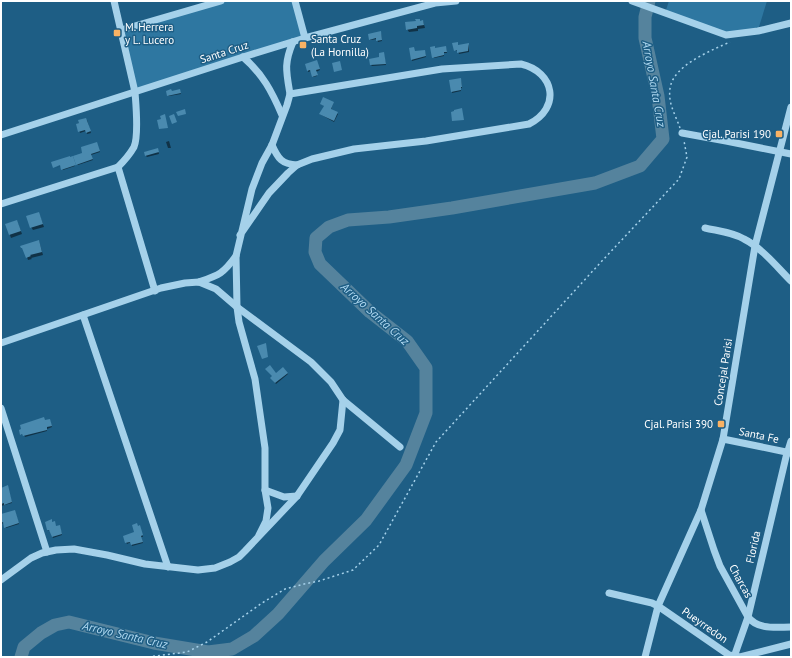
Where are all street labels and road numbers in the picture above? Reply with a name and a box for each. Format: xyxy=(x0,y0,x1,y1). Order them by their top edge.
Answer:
street label: Santa Cruz xyxy=(198,38,250,66)
street label: Concejal Parisi xyxy=(711,337,735,407)
street label: Santa Fe xyxy=(738,424,781,446)
street label: Florida xyxy=(742,529,764,565)
street label: Charcas xyxy=(726,562,756,601)
street label: Pueyrredon xyxy=(679,604,731,646)

